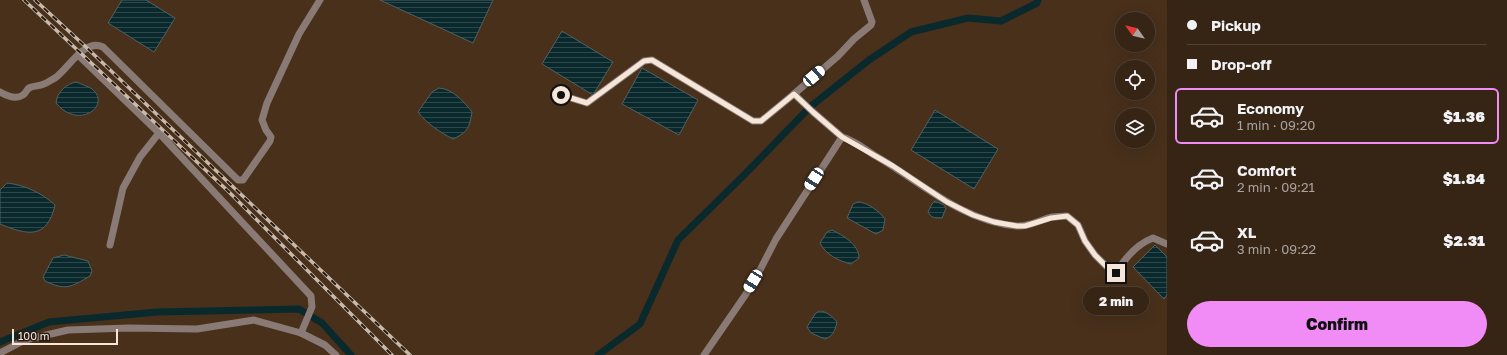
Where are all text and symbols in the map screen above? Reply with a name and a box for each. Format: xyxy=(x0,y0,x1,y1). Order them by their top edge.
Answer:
north arrow xyxy=(1115,12,1155,52)
map controls xyxy=(1115,12,1155,148)
text: Pickup xyxy=(1211,16,1261,34)
text: Drop-off xyxy=(1211,55,1271,73)
button: locate xyxy=(1115,60,1155,100)
car xyxy=(801,64,827,88)
route start xyxy=(552,86,570,104)
icon: car xyxy=(1189,98,1225,134)
text: Economy xyxy=(1237,99,1304,117)
text: $1.36 xyxy=(1443,107,1485,125)
button: layers xyxy=(1115,108,1155,148)
text: 1 min · 09:20 xyxy=(1237,117,1315,133)
icon: car xyxy=(1189,160,1225,196)
text: Comfort xyxy=(1237,161,1296,179)
car xyxy=(802,166,826,192)
text: $1.84 xyxy=(1443,169,1485,187)
text: 2 min · 09:21 xyxy=(1237,179,1315,195)
icon: car xyxy=(1189,222,1225,258)
text: XL xyxy=(1237,223,1256,241)
text: $2.31 xyxy=(1443,231,1485,249)
text: 3 min · 09:22 xyxy=(1237,241,1316,257)
route end xyxy=(1107,264,1125,282)
car xyxy=(742,268,764,294)
callout: 2 min xyxy=(1083,287,1149,315)
text: 2 min xyxy=(1099,293,1133,309)
button: Confirm xyxy=(1187,301,1487,347)
scale bar xyxy=(12,327,118,346)
text: 100 m xyxy=(18,329,49,342)

